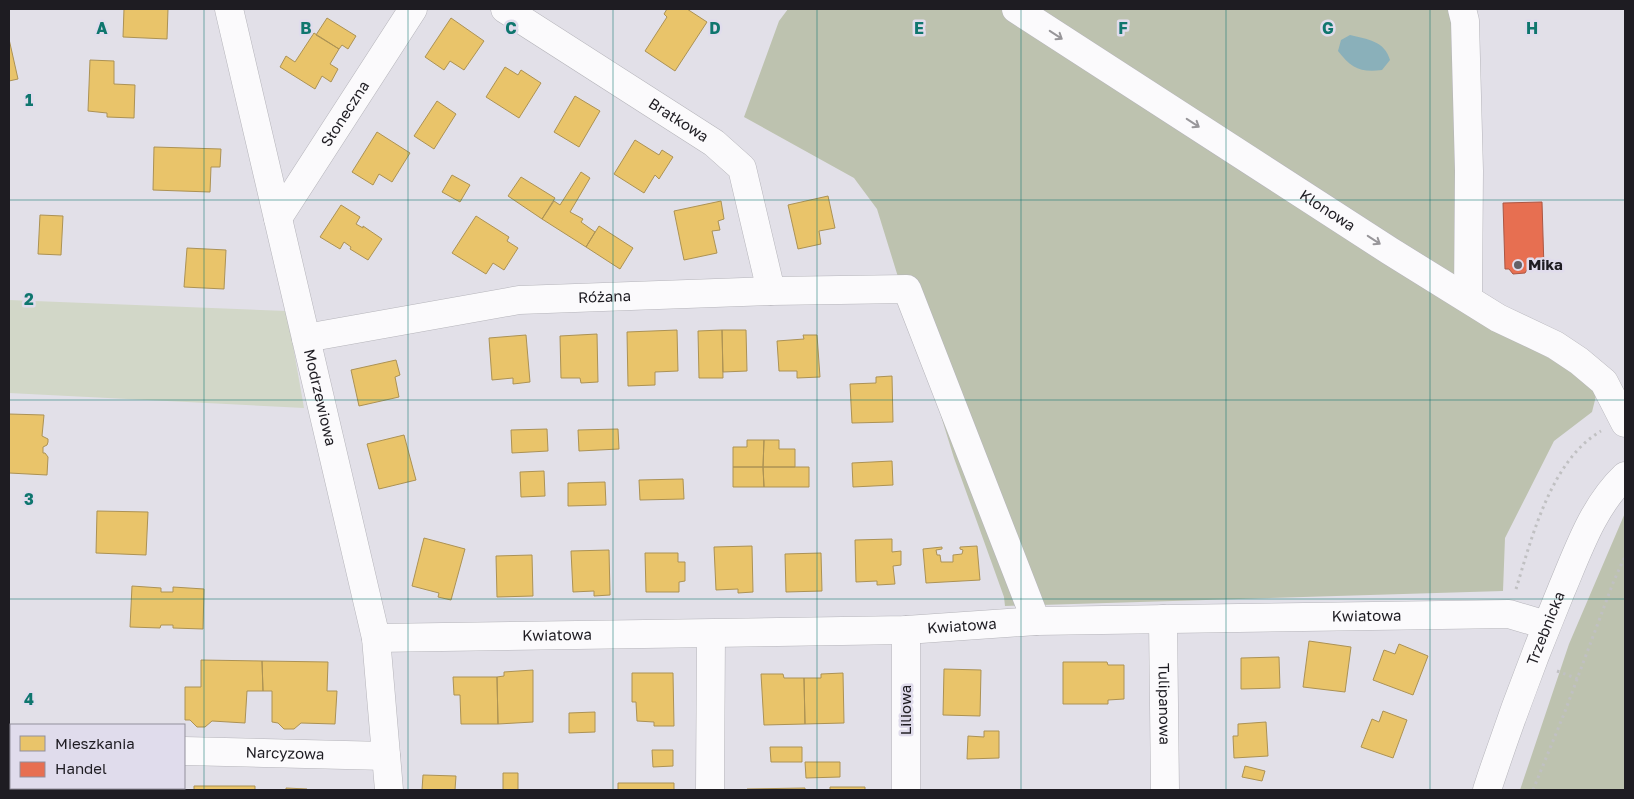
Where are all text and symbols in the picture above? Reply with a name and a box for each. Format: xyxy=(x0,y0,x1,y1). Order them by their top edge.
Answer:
text: A xyxy=(96,18,108,38)
text: B xyxy=(300,18,312,38)
text: C xyxy=(505,18,517,38)
text: D xyxy=(709,18,721,38)
text: E xyxy=(914,18,924,38)
text: F xyxy=(1118,18,1128,38)
text: G xyxy=(1322,18,1334,38)
text: H xyxy=(1526,18,1538,38)
one-way arrow xyxy=(1049,30,1063,40)
street label: Słoneczna xyxy=(317,77,372,150)
text: 1 xyxy=(25,90,33,110)
street label: Bratkowa xyxy=(646,94,712,145)
one-way arrow xyxy=(1186,118,1200,129)
street label: Klonowa xyxy=(1297,185,1359,234)
one-way arrow xyxy=(1366,235,1380,245)
place label: Mika xyxy=(1528,255,1563,273)
marker: Mika xyxy=(1512,259,1524,271)
street label: Różana xyxy=(578,286,631,306)
text: 2 xyxy=(24,289,34,309)
street label: Modrzewiowa xyxy=(301,347,341,447)
text: 3 xyxy=(24,489,34,509)
street label: Trzebnicka xyxy=(1522,589,1568,667)
street label: Kwiatowa xyxy=(1332,606,1402,625)
street label: Kwiatowa xyxy=(926,614,997,637)
street label: Kwiatowa xyxy=(522,625,592,644)
street label: Tulipanowa xyxy=(1156,663,1174,745)
street label: Liliowa xyxy=(896,685,914,735)
text: 4 xyxy=(24,689,34,709)
legend xyxy=(10,724,185,789)
text: Mieszkania xyxy=(55,734,135,752)
street label: Narcyzowa xyxy=(245,743,325,762)
text: Handel xyxy=(55,759,107,777)

